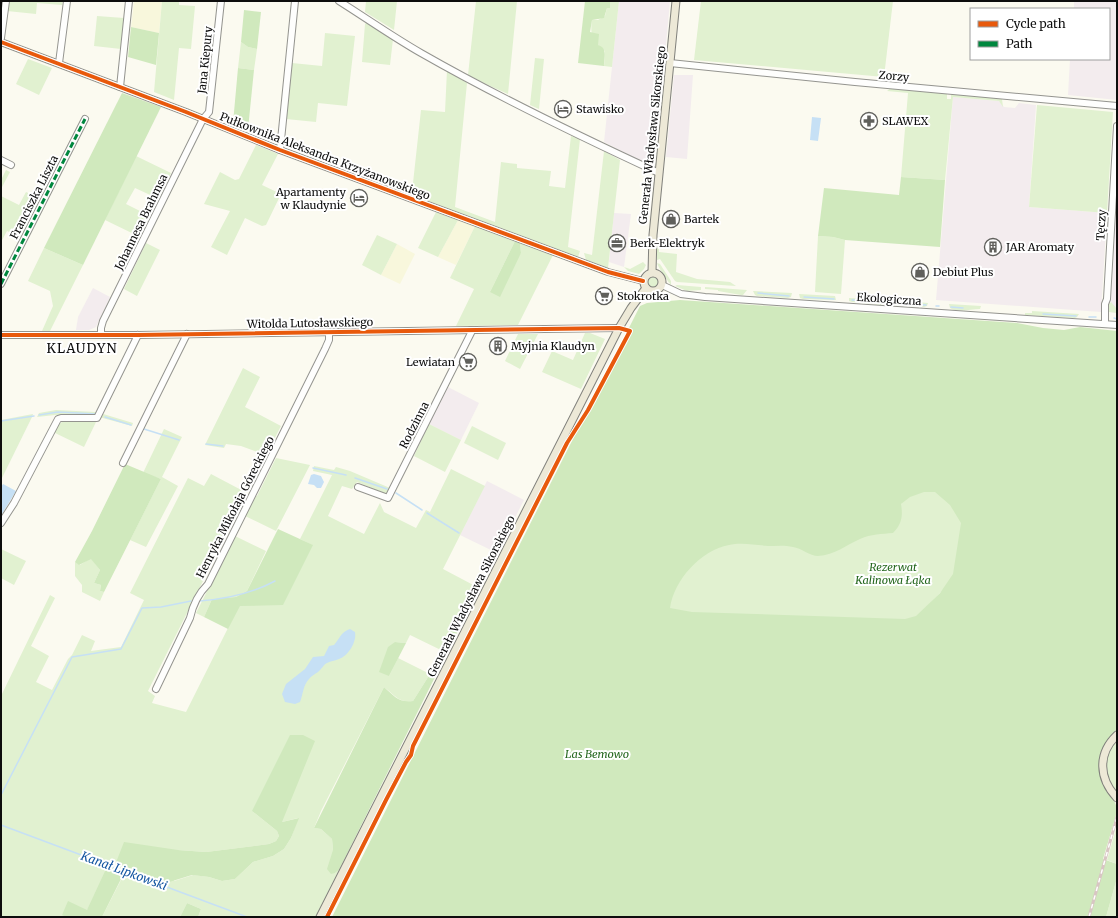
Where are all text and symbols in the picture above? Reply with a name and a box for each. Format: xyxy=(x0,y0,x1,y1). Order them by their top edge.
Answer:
legend xyxy=(970,8,1110,60)
text: Cycle path xyxy=(1006,16,1066,31)
street label: Jana Kiepury xyxy=(194,25,216,95)
text: Path xyxy=(1006,36,1032,51)
street label: Generała Władysława Sikorskiego xyxy=(636,45,668,225)
street label: Zorzy xyxy=(878,68,911,84)
hotel icon: Stawisko xyxy=(553,99,573,119)
place label: Stawisko xyxy=(576,102,625,116)
street label: Pułkownika Aleksandra Krzyżanowskiego xyxy=(218,109,433,203)
pharmacy icon: SLAWEX xyxy=(859,111,879,131)
place label: SLAWEX xyxy=(882,114,928,128)
street label: Franciszka Liszta xyxy=(7,153,61,241)
street label: Johannesa Brahmsa xyxy=(111,171,170,273)
place label: Apartamenty w Klaudynie xyxy=(275,185,347,212)
hotel icon: Apartamenty w Klaudynie xyxy=(349,188,369,208)
street label: Tęczy xyxy=(1093,208,1109,241)
shop icon: Bartek xyxy=(661,209,681,229)
place label: Bartek xyxy=(684,212,719,226)
office icon: Berk-Elektryk xyxy=(607,233,627,253)
place label: Berk-Elektryk xyxy=(630,236,705,250)
building icon: JAR Aromaty xyxy=(983,237,1003,257)
place label: JAR Aromaty xyxy=(1005,240,1075,254)
shop icon: Debiut Plus xyxy=(910,262,930,282)
place label: Debiut Plus xyxy=(933,265,993,279)
supermarket icon: Stokrotka xyxy=(594,286,614,306)
place label: Stokrotka xyxy=(617,289,669,303)
street label: Ekologiczna xyxy=(856,290,922,308)
street label: Witolda Lutosławskiego xyxy=(246,315,374,331)
building icon: Myjnia Klaudyn xyxy=(488,336,508,356)
place label: Myjnia Klaudyn xyxy=(511,339,596,353)
district label: KLAUDYN xyxy=(46,340,118,357)
supermarket icon: Lewiatan xyxy=(458,352,478,372)
place label: Lewiatan xyxy=(406,355,456,369)
street label: Rodzinna xyxy=(396,399,432,451)
street label: Henryka Mikołaja Góreckiego xyxy=(193,433,277,580)
street label: Generała Władysława Sikorskiego xyxy=(424,512,518,679)
park label: Rezerwat Kalinowa Łąka xyxy=(854,560,931,587)
park label: Las Bemowo xyxy=(565,747,629,761)
water label: Kanał Lipkowski xyxy=(78,848,170,893)

